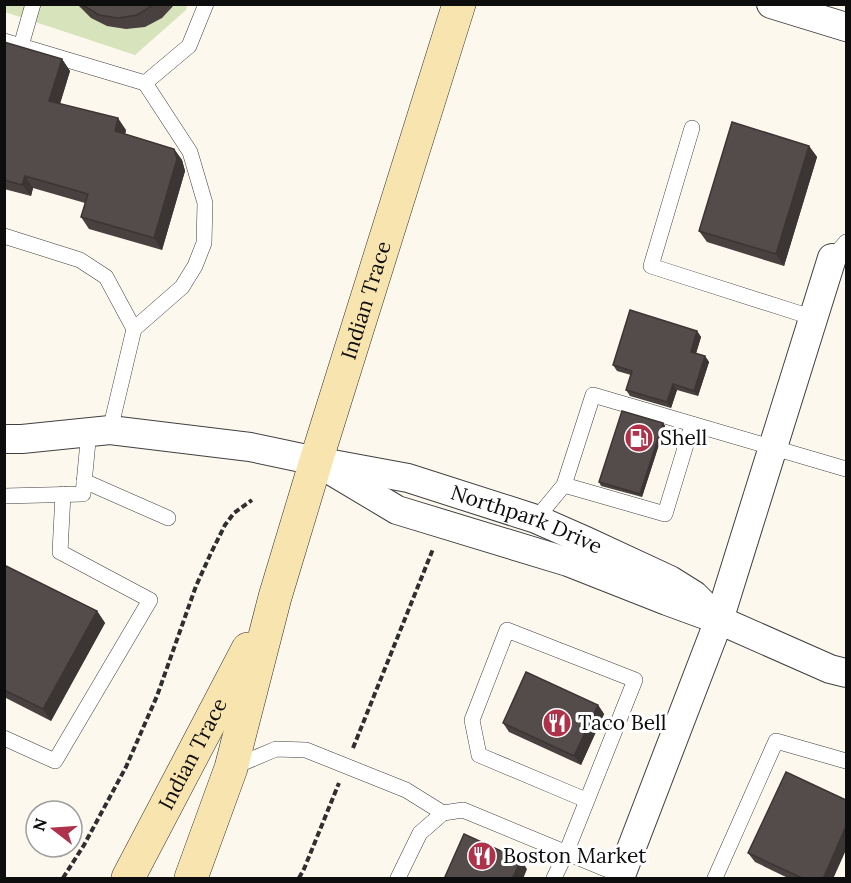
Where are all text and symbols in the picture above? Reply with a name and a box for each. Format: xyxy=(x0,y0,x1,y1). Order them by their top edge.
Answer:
street label: Indian Trace xyxy=(335,238,397,363)
fuel station icon: Shell xyxy=(623,422,655,454)
place label: Shell xyxy=(660,424,707,451)
street label: Northpark Drive xyxy=(447,479,607,560)
street label: Indian Trace xyxy=(152,693,233,814)
restaurant icon: Taco Bell xyxy=(541,707,573,739)
place label: Taco Bell xyxy=(578,709,667,736)
north arrow xyxy=(24,799,84,859)
text: N xyxy=(28,816,51,833)
restaurant icon: Boston Market xyxy=(466,840,498,872)
place label: Boston Market xyxy=(503,842,647,869)

